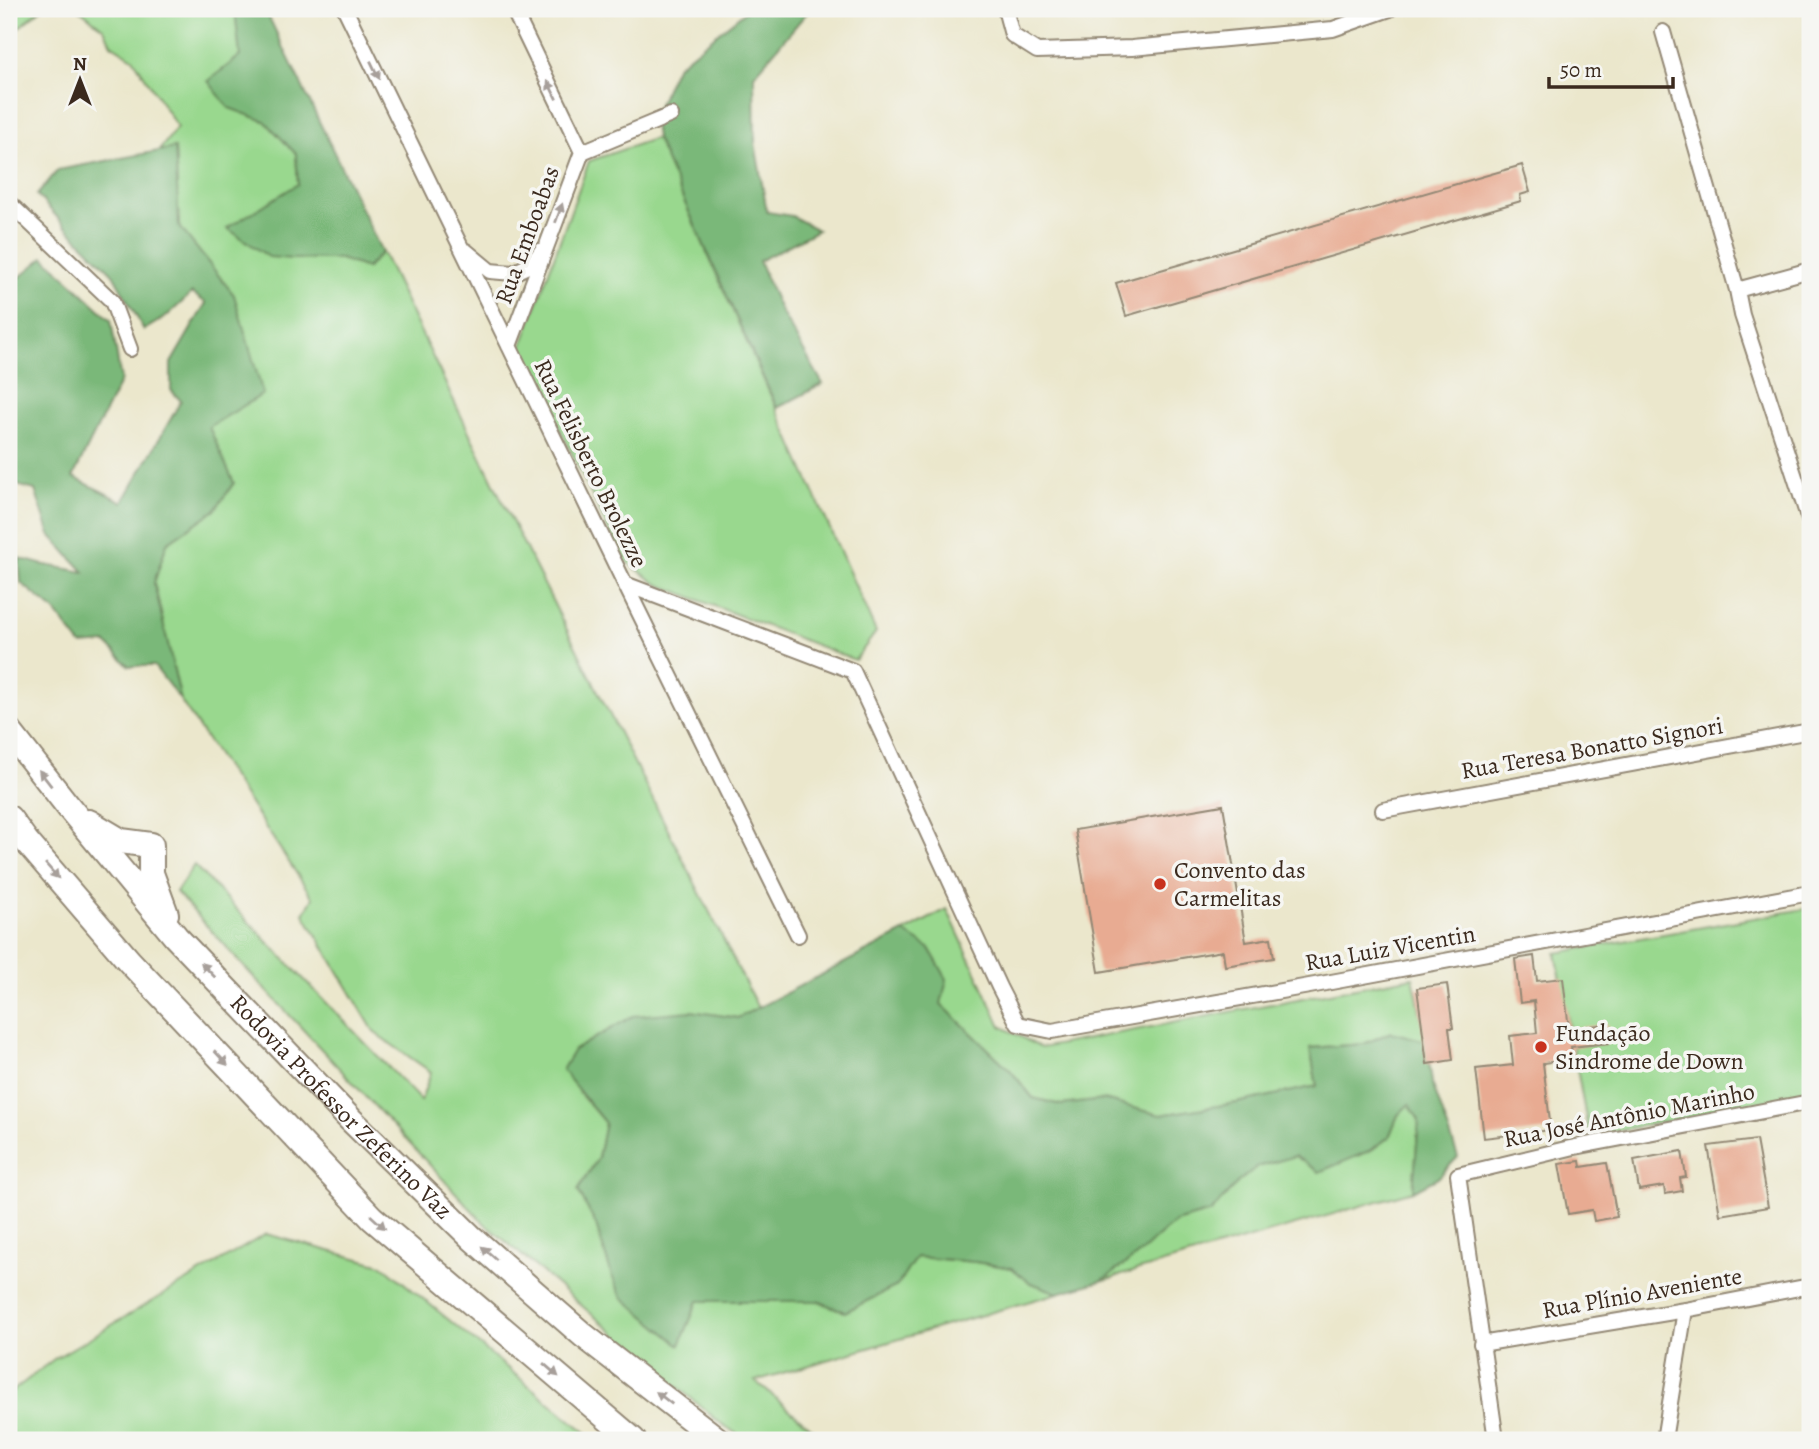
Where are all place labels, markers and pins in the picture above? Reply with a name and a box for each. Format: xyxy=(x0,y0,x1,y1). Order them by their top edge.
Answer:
place label: Convento das Carmelitas xyxy=(1174,854,1306,914)
marker: Convento das Carmelitas xyxy=(1152,876,1168,892)
place label: Fundação Sindrome de Down xyxy=(1555,1017,1744,1077)
marker: Fundação Sindrome de Down xyxy=(1533,1039,1549,1055)

